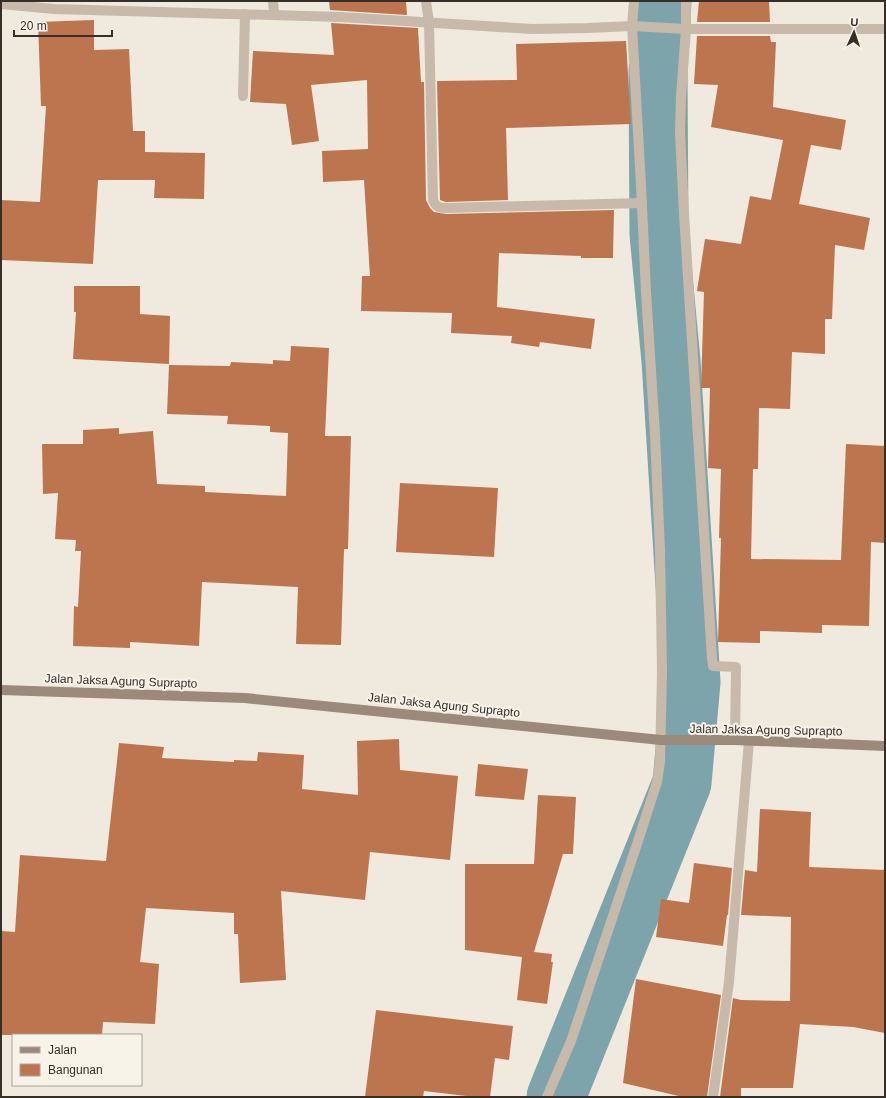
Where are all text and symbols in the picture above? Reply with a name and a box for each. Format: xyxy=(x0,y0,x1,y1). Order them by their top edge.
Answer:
scale bar xyxy=(14,12,112,38)
north arrow xyxy=(834,12,874,52)
text: U xyxy=(850,16,859,28)
text: 20 m xyxy=(20,19,47,33)
street label: Jalan Jaksa Agung Suprapto xyxy=(44,671,198,691)
street label: Jalan Jaksa Agung Suprapto xyxy=(367,690,521,720)
street label: Jalan Jaksa Agung Suprapto xyxy=(689,722,843,738)
legend xyxy=(12,1034,142,1086)
text: Jalan xyxy=(48,1043,77,1057)
text: Bangunan xyxy=(48,1063,103,1077)

